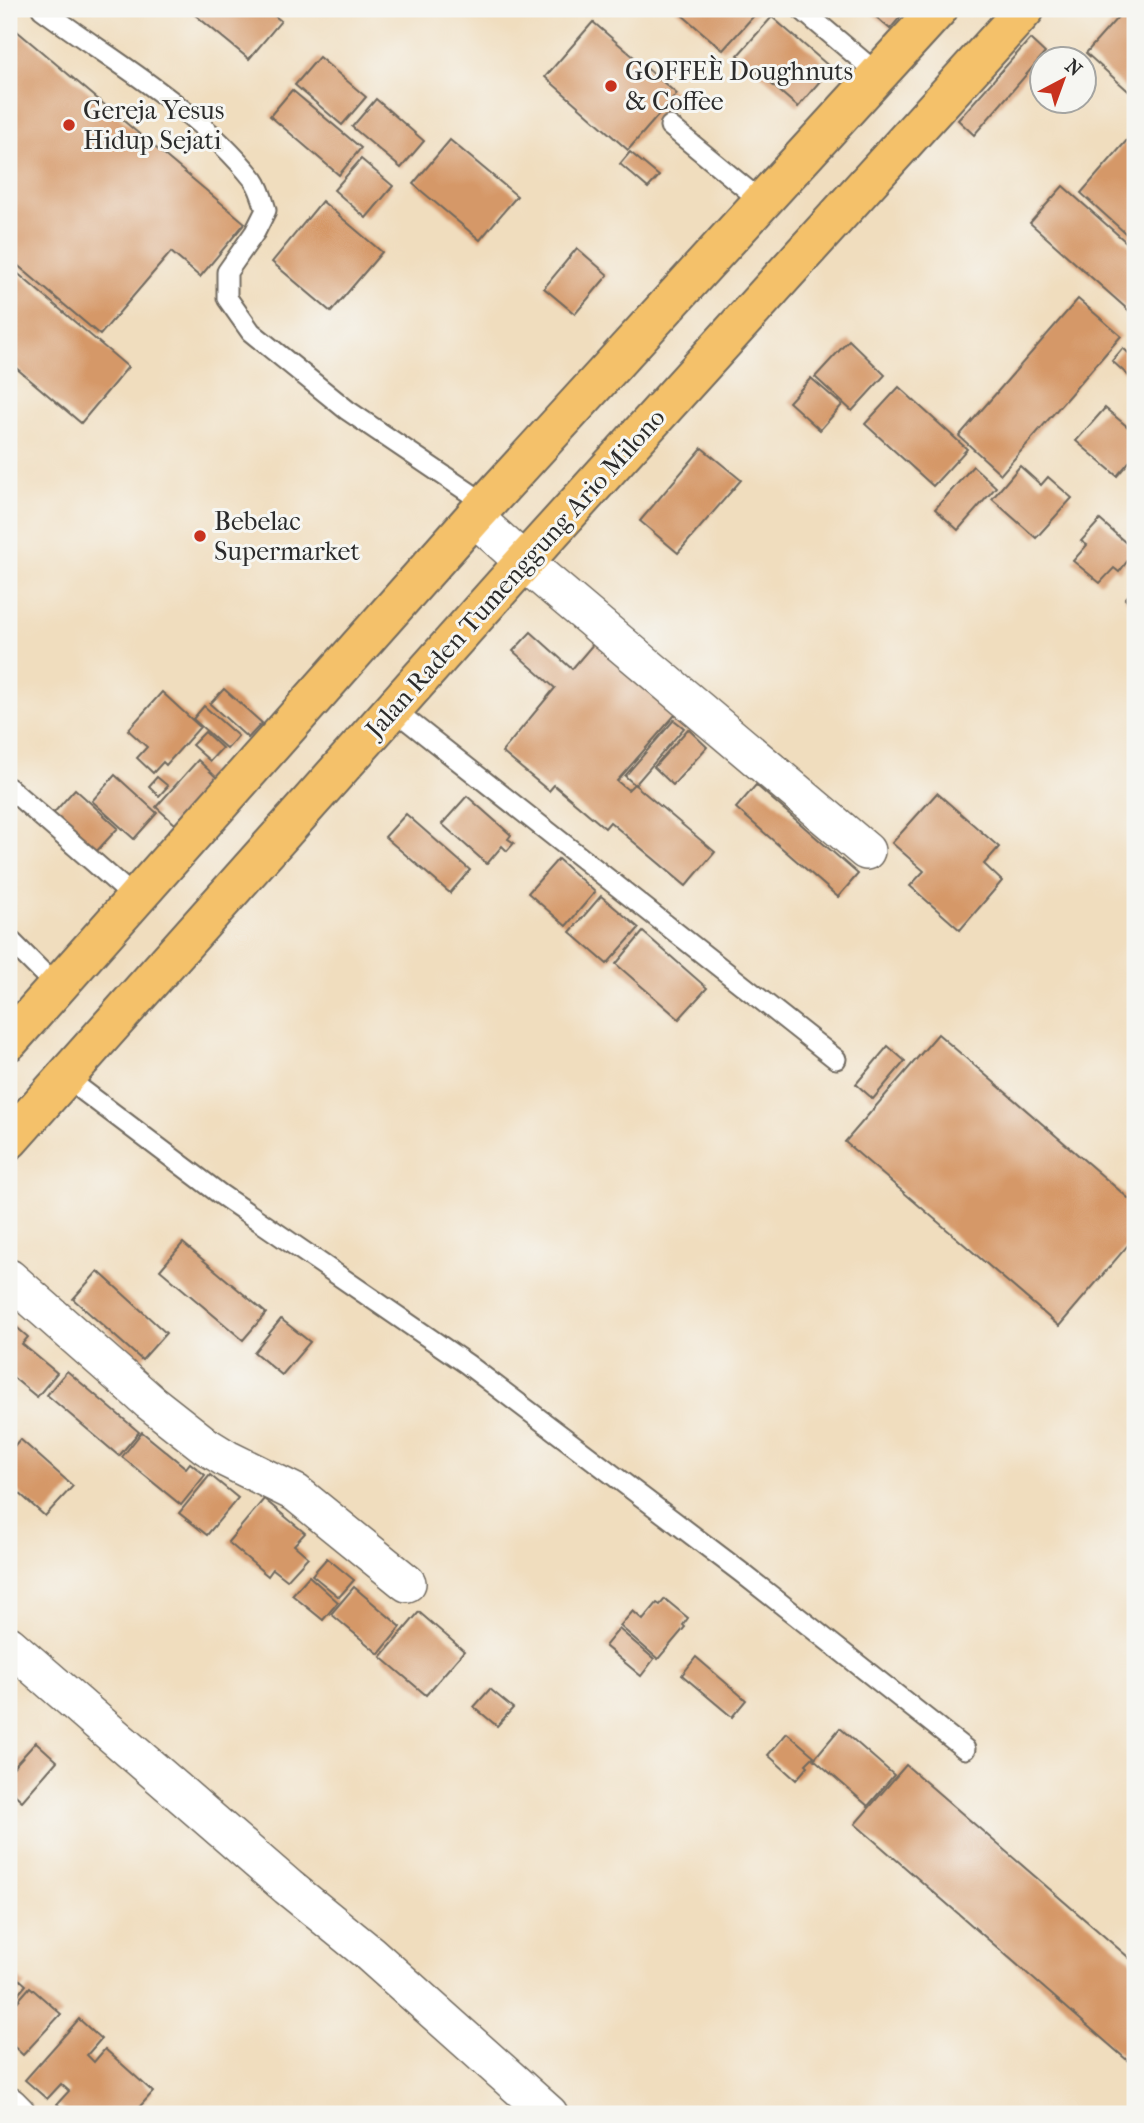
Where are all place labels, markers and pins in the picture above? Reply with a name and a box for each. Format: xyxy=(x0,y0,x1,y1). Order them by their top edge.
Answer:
place label: GOFFEÈ Doughnuts & Coffee xyxy=(625,55,853,117)
marker: GOFFEÈ Doughnuts & Coffee xyxy=(603,78,619,94)
place label: Gereja Yesus Hidup Sejati xyxy=(83,95,224,156)
marker: Gereja Yesus Hidup Sejati xyxy=(61,117,77,133)
place label: Bebelac Supermarket xyxy=(214,506,360,567)
marker: Bebelac Supermarket xyxy=(192,528,208,544)

